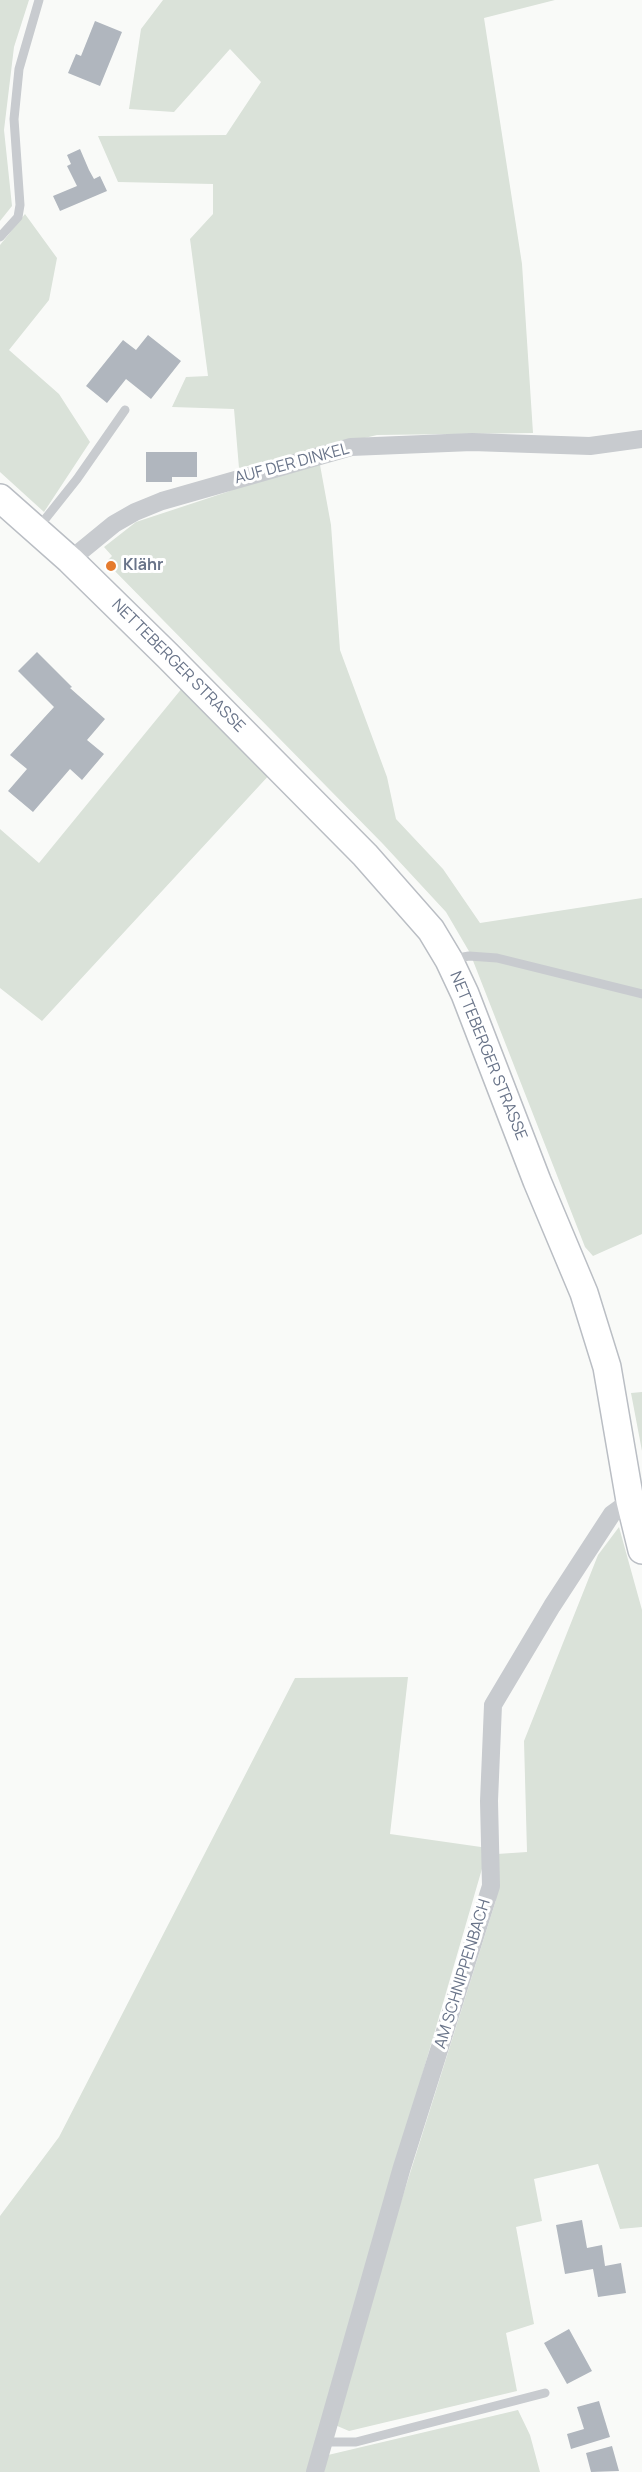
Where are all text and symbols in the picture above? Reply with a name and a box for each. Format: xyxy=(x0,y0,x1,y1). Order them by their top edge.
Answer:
street label: AUF DER DINKEL xyxy=(233,439,351,489)
place label: Klähr xyxy=(123,556,163,576)
marker: Klähr xyxy=(104,559,118,573)
street label: NETTEBERGER STRASSE xyxy=(107,595,249,737)
street label: NETTEBERGER STRASSE xyxy=(445,969,531,1143)
street label: AM SCHNIPPENBACH xyxy=(431,1897,495,2051)

